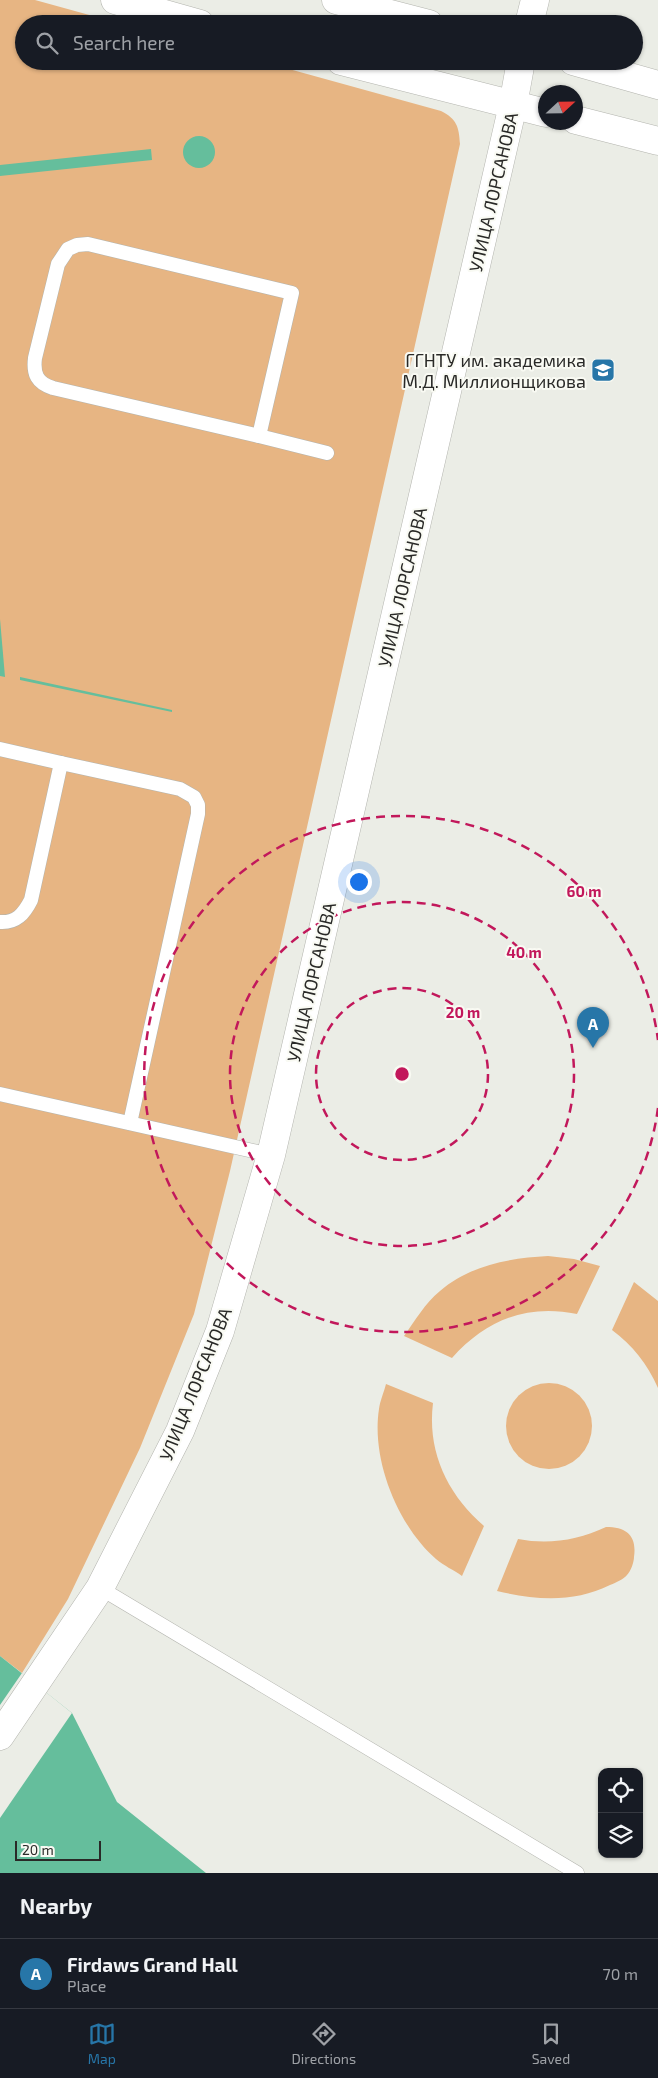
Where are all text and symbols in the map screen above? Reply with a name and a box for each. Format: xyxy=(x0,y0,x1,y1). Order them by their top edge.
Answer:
search box xyxy=(15,15,643,70)
icon: search xyxy=(33,29,61,57)
text: Search here xyxy=(73,31,175,54)
north arrow xyxy=(538,85,583,130)
street label: УЛИЦА ЛОРСАНОВА xyxy=(464,109,522,274)
place label: ГГНТУ им. академика М.Д. Миллионщикова xyxy=(402,349,586,392)
school or university icon: ГГНТУ им. академика М.Д. Миллионщикова xyxy=(590,357,616,383)
street label: УЛИЦА ЛОРСАНОВА xyxy=(373,504,431,669)
your location xyxy=(346,869,372,895)
text: 60 m xyxy=(567,882,601,900)
street label: УЛИЦА ЛОРСАНОВА xyxy=(282,899,340,1064)
text: 40 m xyxy=(506,943,542,961)
text: 20 m xyxy=(446,1003,480,1021)
pin: A xyxy=(577,1007,609,1048)
centre of rings xyxy=(393,1065,411,1083)
street label: УЛИЦА ЛОРСАНОВА xyxy=(154,1303,236,1464)
map controls xyxy=(598,1768,643,1858)
button: locate xyxy=(598,1768,643,1813)
button: layers xyxy=(598,1813,643,1858)
scale bar xyxy=(15,1838,101,1861)
text: 20 m xyxy=(22,1841,54,1858)
text: Nearby xyxy=(20,1893,92,1918)
text: Firdaws Grand Hall xyxy=(67,1953,238,1976)
text: A xyxy=(31,1964,41,1983)
text: 70 m xyxy=(603,1964,638,1983)
text: Place xyxy=(67,1976,106,1995)
tab: Map xyxy=(88,2020,116,2067)
tab: Directions xyxy=(292,2020,356,2067)
tab: Saved xyxy=(532,2020,570,2067)

